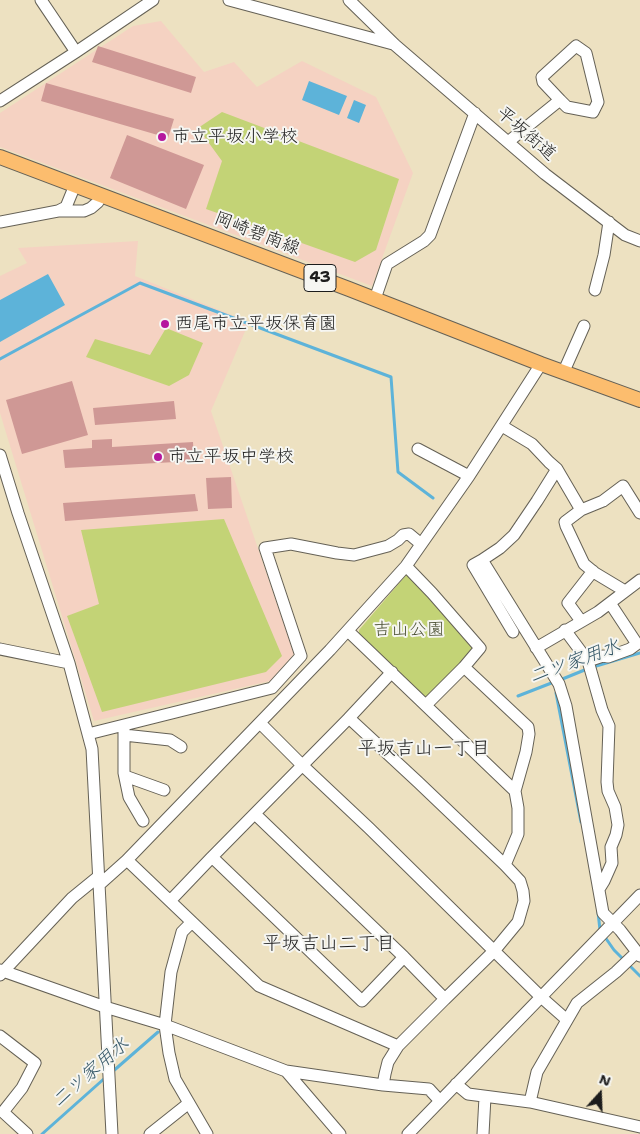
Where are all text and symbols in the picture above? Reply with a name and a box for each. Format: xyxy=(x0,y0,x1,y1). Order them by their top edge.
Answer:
street label: 平坂街道 xyxy=(492,102,560,166)
place label: 市立平坂小学校 xyxy=(172,126,298,148)
marker: 市立平坂小学校 xyxy=(156,131,168,143)
street label: 岡崎碧南線 xyxy=(211,208,303,260)
road number: 43 xyxy=(304,264,336,292)
place label: 西尾市立平坂保育園 xyxy=(175,313,337,335)
marker: 西尾市立平坂保育園 xyxy=(159,318,171,330)
place label: 市立平坂中学校 xyxy=(168,446,294,468)
marker: 市立平坂中学校 xyxy=(152,451,164,463)
park label: 吉山公園 xyxy=(373,619,445,641)
water label: 二ツ家用水 xyxy=(526,635,624,689)
district label: 平坂吉山一丁目 xyxy=(358,738,490,760)
district label: 平坂吉山二丁目 xyxy=(263,933,395,955)
water label: 二ツ家用水 xyxy=(48,1033,134,1113)
north arrow xyxy=(575,1069,625,1119)
text: N xyxy=(597,1070,613,1090)

